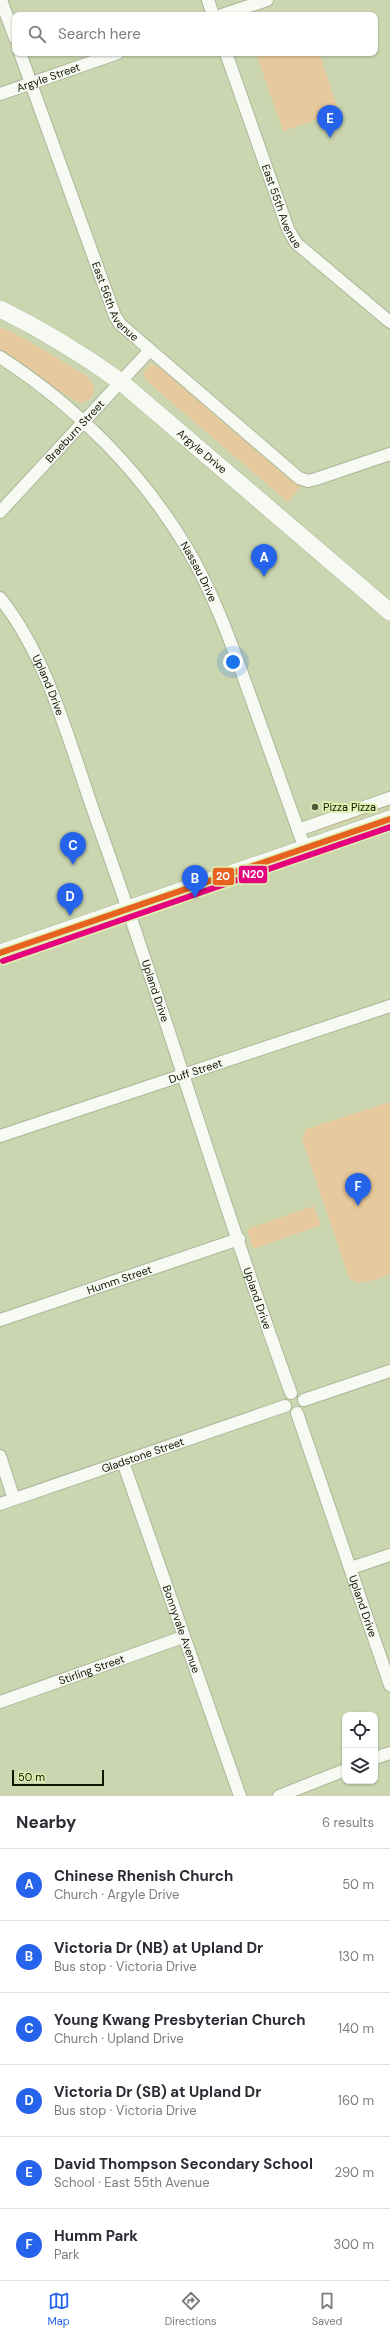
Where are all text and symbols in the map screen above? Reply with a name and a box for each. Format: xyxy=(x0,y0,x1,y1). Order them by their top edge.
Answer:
search box xyxy=(12,12,378,56)
icon: search xyxy=(26,23,48,45)
text: Search here xyxy=(58,24,141,44)
street label: Argyle Street xyxy=(15,60,82,95)
pin: E xyxy=(317,105,343,138)
street label: East 55th Avenue xyxy=(259,162,304,251)
street label: East 56th Avenue xyxy=(89,260,142,344)
street label: Braeburn Street xyxy=(42,397,107,466)
street label: Argyle Drive xyxy=(174,426,230,476)
street label: Nassau Drive xyxy=(177,539,220,604)
pin: A xyxy=(251,544,277,577)
street label: Upland Drive xyxy=(29,652,67,717)
your location xyxy=(223,652,243,672)
place label: Pizza Pizza xyxy=(323,800,376,814)
marker: Pizza Pizza xyxy=(310,802,320,812)
pin: C xyxy=(60,832,86,865)
pin: B xyxy=(182,865,208,898)
line badge: N20 xyxy=(238,865,268,884)
line badge: 20 xyxy=(212,867,235,886)
text: N20 xyxy=(242,867,264,881)
text: 20 xyxy=(216,869,230,883)
pin: D xyxy=(57,883,83,916)
street label: Upland Drive xyxy=(139,958,172,1024)
street label: Duff Street xyxy=(167,1055,224,1086)
pin: F xyxy=(345,1173,371,1206)
street label: Humm Street xyxy=(85,1262,154,1297)
street label: Upland Drive xyxy=(240,1265,275,1331)
street label: Gladstone Street xyxy=(100,1434,186,1476)
street label: Upland Drive xyxy=(346,1573,380,1639)
street label: Bonnyvale Avenue xyxy=(160,1583,203,1675)
street label: Stirling Street xyxy=(56,1651,126,1688)
map controls xyxy=(342,1712,378,1784)
button: locate xyxy=(342,1712,378,1748)
button: layers xyxy=(342,1748,378,1784)
scale bar xyxy=(12,1768,104,1787)
text: 50 m xyxy=(18,1770,45,1784)
text: Nearby xyxy=(16,1811,76,1833)
text: 6 results xyxy=(322,1814,374,1831)
text: Chinese Rhenish Church xyxy=(54,1866,233,1886)
text: A xyxy=(24,1876,34,1893)
text: 50 m xyxy=(342,1876,374,1893)
text: Church · Argyle Drive xyxy=(54,1886,180,1903)
text: Victoria Dr (NB) at Upland Dr xyxy=(54,1938,263,1958)
text: B xyxy=(25,1948,33,1965)
text: 130 m xyxy=(338,1948,374,1965)
text: Bus stop · Victoria Drive xyxy=(54,1958,197,1975)
text: Young Kwang Presbyterian Church xyxy=(54,2010,306,2030)
text: C xyxy=(24,2020,34,2037)
text: 140 m xyxy=(338,2020,374,2037)
text: Church · Upland Drive xyxy=(54,2030,184,2047)
text: Victoria Dr (SB) at Upland Dr xyxy=(54,2082,261,2102)
text: D xyxy=(24,2092,34,2109)
text: 160 m xyxy=(338,2092,374,2109)
text: Bus stop · Victoria Drive xyxy=(54,2102,197,2119)
text: David Thompson Secondary School xyxy=(54,2154,313,2174)
text: E xyxy=(25,2164,33,2181)
text: 290 m xyxy=(335,2164,374,2181)
text: School · East 55th Avenue xyxy=(54,2174,210,2191)
text: Humm Park xyxy=(54,2226,138,2246)
text: F xyxy=(25,2236,33,2253)
text: 300 m xyxy=(333,2236,374,2253)
text: Park xyxy=(54,2246,80,2263)
tab: Map xyxy=(48,2290,70,2328)
tab: Directions xyxy=(165,2290,217,2328)
tab: Saved xyxy=(312,2290,342,2328)

